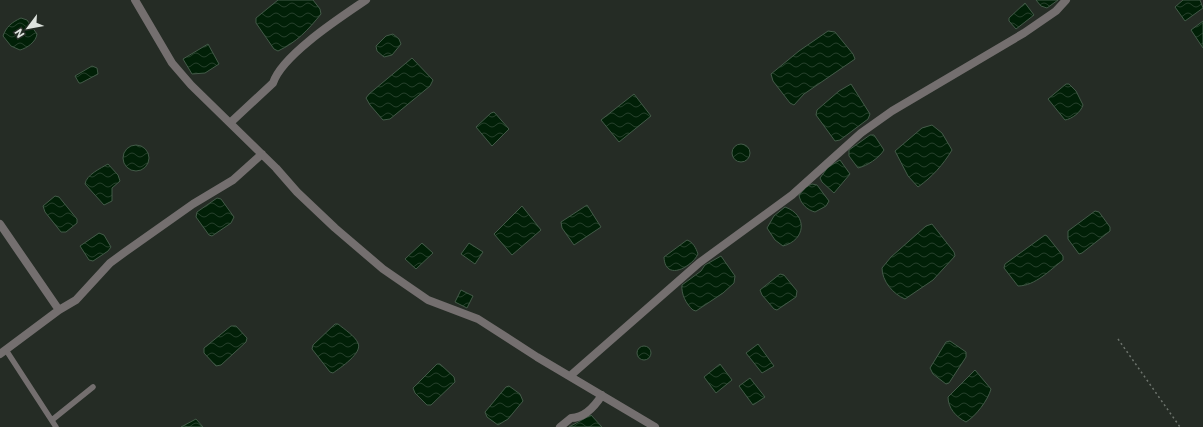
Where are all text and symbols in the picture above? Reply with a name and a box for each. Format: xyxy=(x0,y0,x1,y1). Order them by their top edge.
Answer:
north arrow xyxy=(8,8,48,48)
text: N xyxy=(11,27,27,41)

